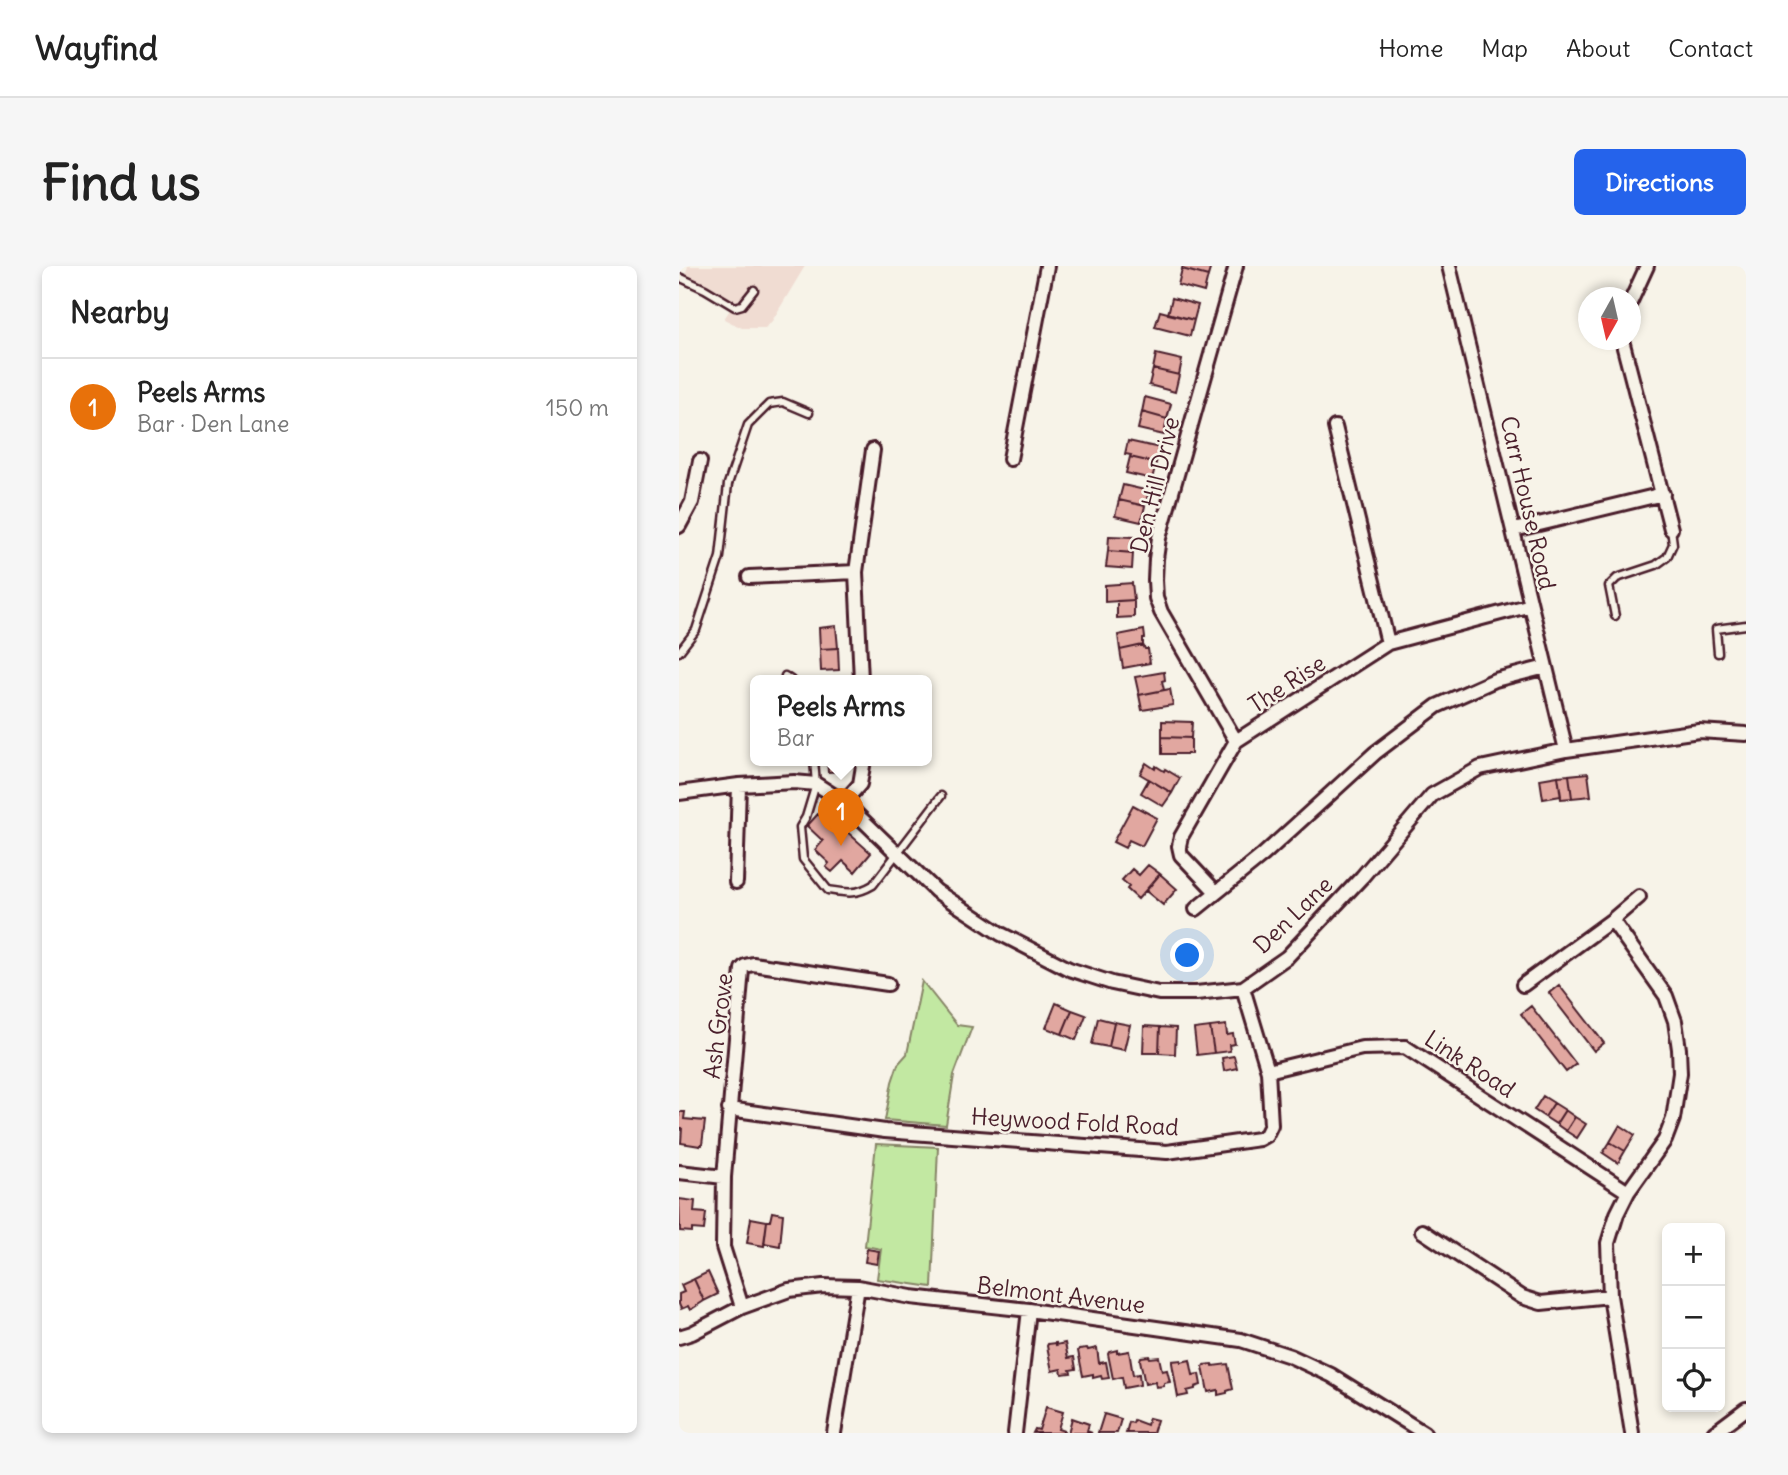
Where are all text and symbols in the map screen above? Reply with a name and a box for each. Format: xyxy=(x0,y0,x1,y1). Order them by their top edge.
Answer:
text: Wayfind xyxy=(35,27,158,69)
text: Home xyxy=(1379,33,1443,63)
text: Map xyxy=(1481,33,1528,63)
text: About xyxy=(1566,33,1630,63)
text: Contact xyxy=(1668,33,1753,63)
button: Directions xyxy=(1574,149,1746,215)
text: Find us xyxy=(42,152,200,213)
north arrow xyxy=(1578,287,1641,350)
text: Nearby xyxy=(70,293,170,331)
text: Peels Arms xyxy=(137,376,265,409)
text: 1 xyxy=(88,393,98,422)
text: 150 m xyxy=(546,393,609,422)
text: Bar · Den Lane xyxy=(137,409,289,438)
street label: Carr House Road xyxy=(1494,413,1563,593)
street label: Den Hill Drive xyxy=(1124,414,1185,556)
street label: The Rise xyxy=(1243,648,1331,719)
popup xyxy=(750,675,932,766)
text: Peels Arms xyxy=(777,690,905,723)
text: Bar xyxy=(777,723,814,752)
pin: 1 xyxy=(818,788,864,846)
street label: Den Lane xyxy=(1247,870,1338,959)
your location xyxy=(1170,938,1204,972)
street label: Ash Grove xyxy=(697,971,738,1080)
street label: Link Road xyxy=(1420,1024,1521,1104)
street label: Heywood Fold Road xyxy=(971,1102,1180,1141)
map controls xyxy=(1662,1223,1725,1412)
button: + xyxy=(1662,1223,1725,1286)
street label: Belmont Avenue xyxy=(975,1270,1147,1319)
button: − xyxy=(1662,1286,1725,1349)
button: locate xyxy=(1662,1349,1725,1412)

